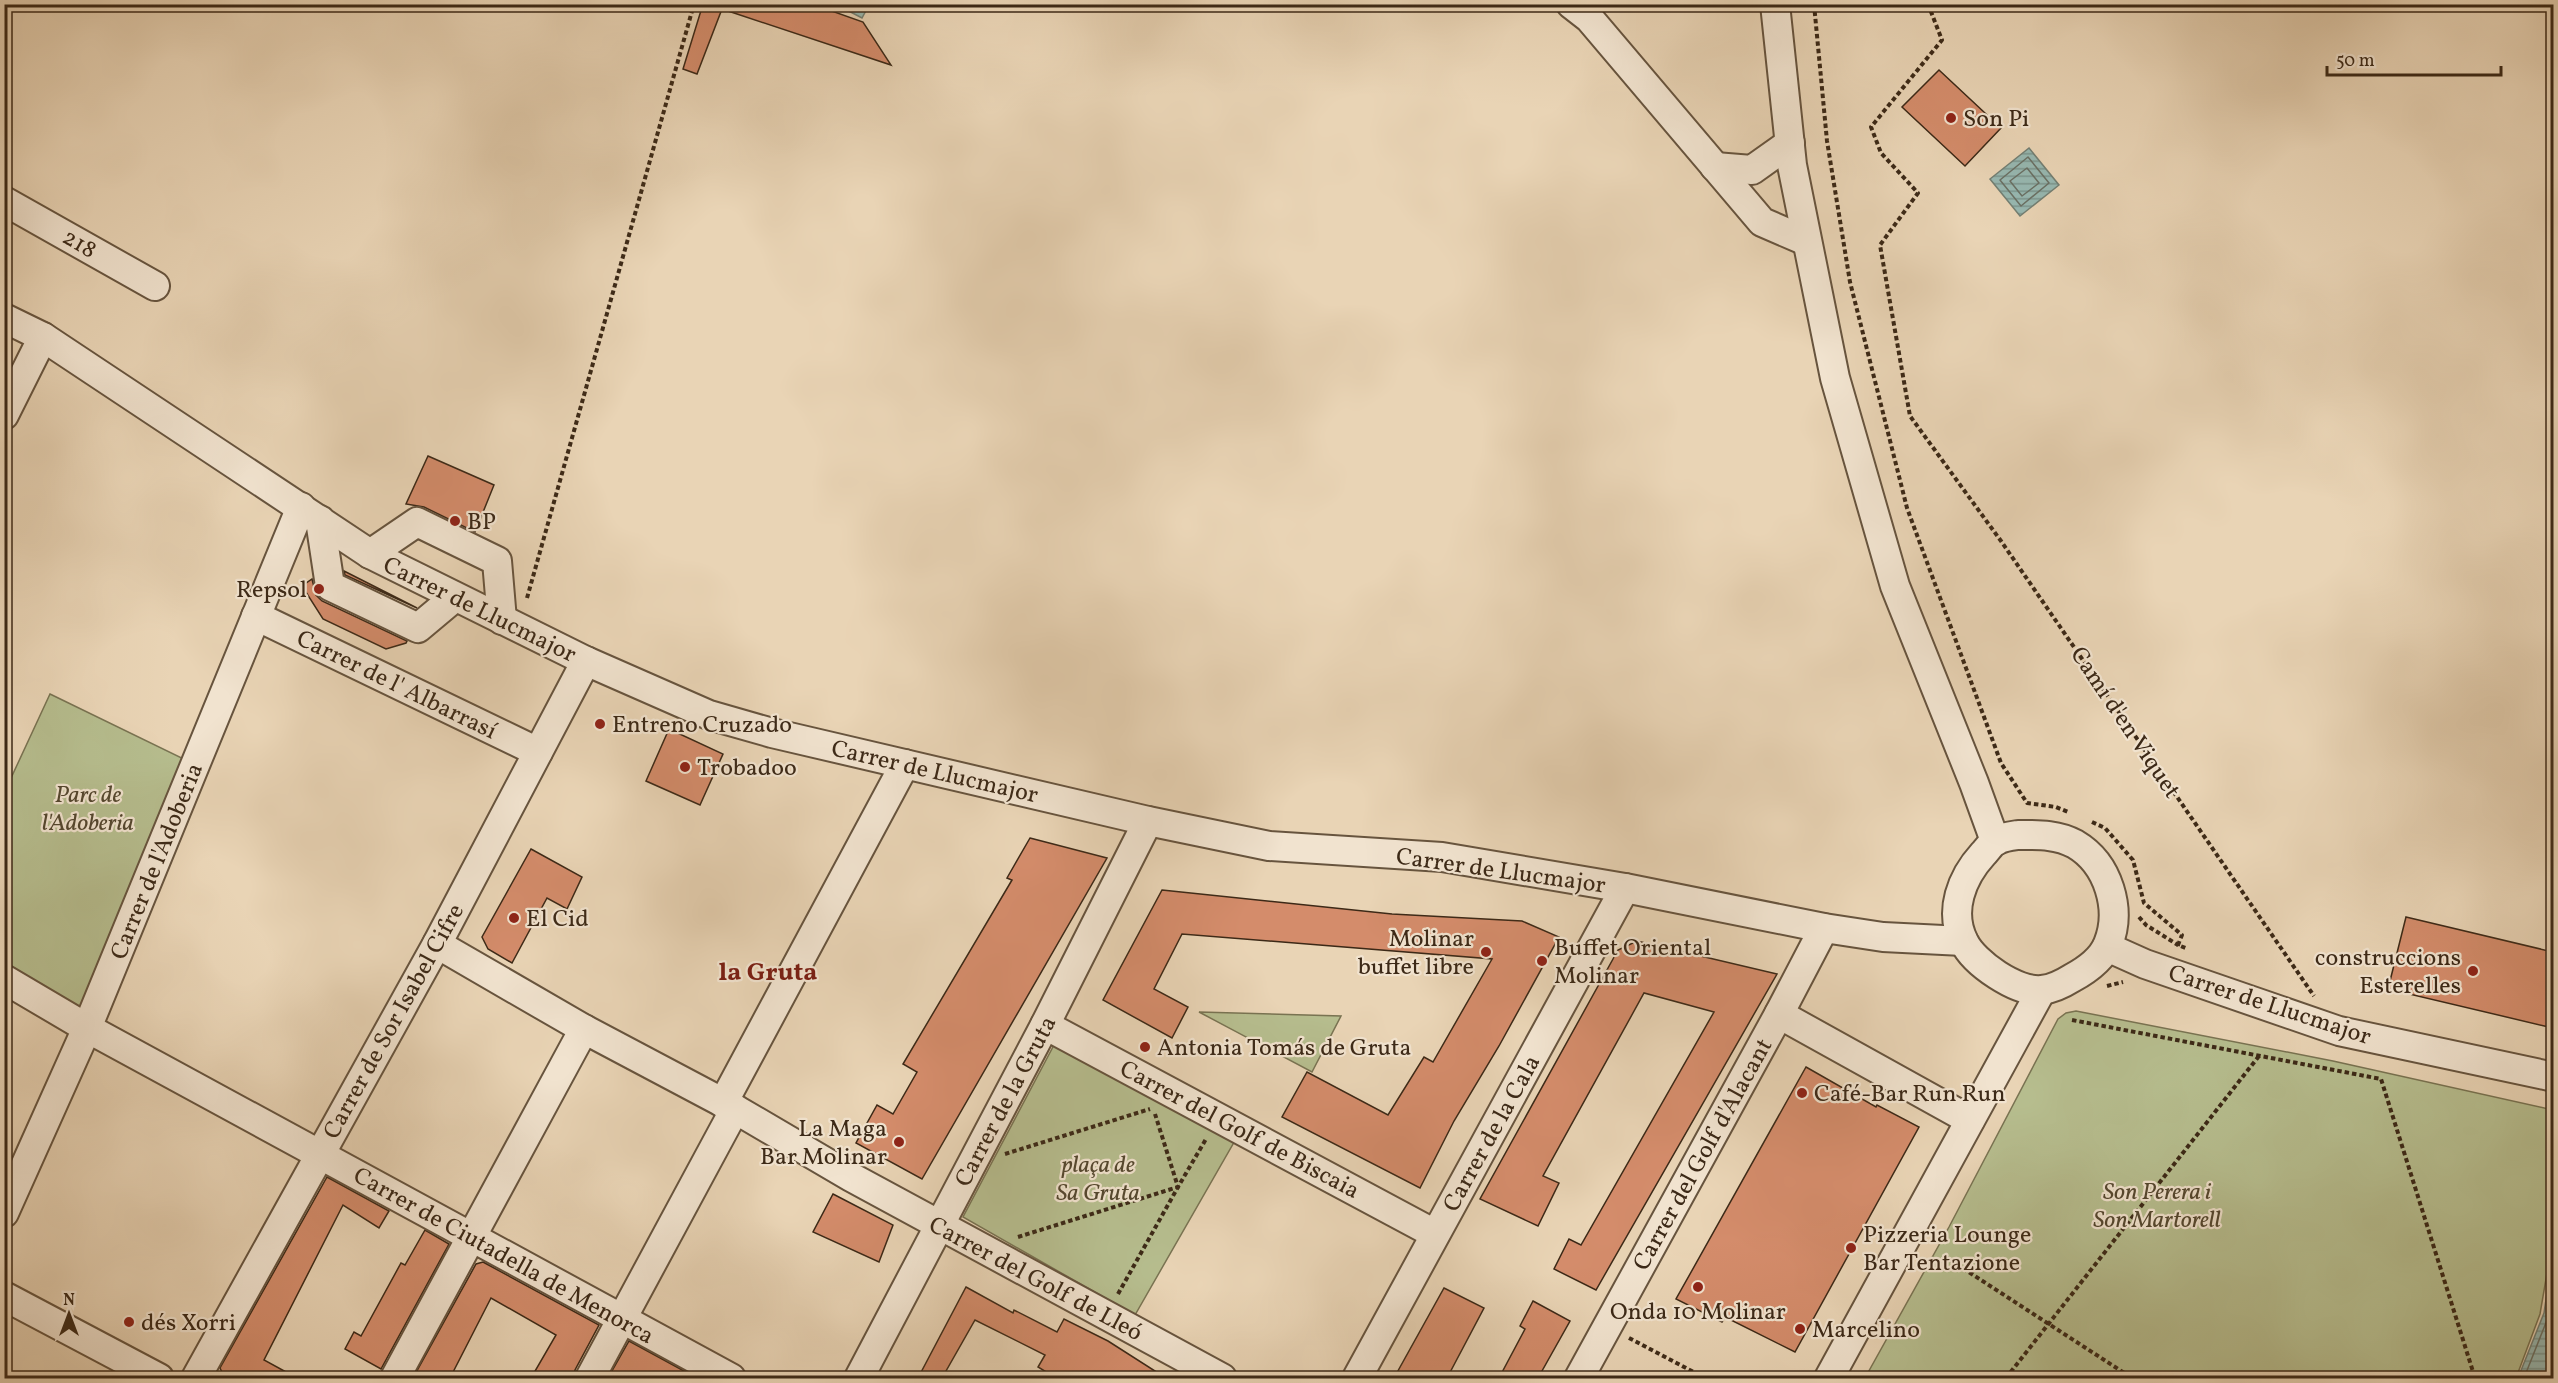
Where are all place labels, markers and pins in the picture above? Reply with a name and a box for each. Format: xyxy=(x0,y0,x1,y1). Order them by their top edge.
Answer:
place label: Son Pi xyxy=(1963,103,2029,137)
marker: Son Pi xyxy=(1944,111,1958,125)
place label: BP xyxy=(467,506,496,540)
marker: BP xyxy=(448,514,462,528)
place label: Repsol xyxy=(236,574,307,608)
marker: Repsol xyxy=(312,582,326,596)
place label: Entreno Cruzado xyxy=(612,709,792,743)
marker: Entreno Cruzado xyxy=(593,717,607,731)
place label: Trobadoo xyxy=(697,752,797,786)
marker: Trobadoo xyxy=(678,760,692,774)
place label: El Cid xyxy=(526,903,589,937)
marker: El Cid xyxy=(507,911,521,925)
place label: Molinar buffet libre xyxy=(1358,923,1474,985)
place label: Buffet Oriental Molinar xyxy=(1554,932,1711,994)
place label: construccions Esterelles xyxy=(2315,942,2461,1004)
marker: Molinar buffet libre xyxy=(1479,945,1493,959)
marker: Buffet Oriental Molinar xyxy=(1535,954,1549,968)
marker: construccions Esterelles xyxy=(2466,964,2480,978)
place label: Antonia Tomás de Gruta xyxy=(1157,1032,1411,1066)
marker: Antonia Tomás de Gruta xyxy=(1138,1040,1152,1054)
place label: Café-Bar Run Run xyxy=(1814,1078,2006,1112)
marker: Café-Bar Run Run xyxy=(1795,1086,1809,1100)
place label: La Maga Bar Molinar xyxy=(760,1113,887,1175)
marker: La Maga Bar Molinar xyxy=(892,1135,906,1149)
place label: Pizzeria Lounge Bar Tentazione xyxy=(1863,1219,2031,1281)
marker: Pizzeria Lounge Bar Tentazione xyxy=(1844,1241,1858,1255)
marker: Onda 10 Molinar xyxy=(1691,1280,1705,1294)
place label: Onda 10 Molinar xyxy=(1610,1296,1786,1330)
place label: dés Xorri xyxy=(141,1307,236,1341)
place label: Marcelino xyxy=(1812,1314,1920,1348)
marker: dés Xorri xyxy=(122,1315,136,1329)
marker: Marcelino xyxy=(1793,1322,1807,1336)

